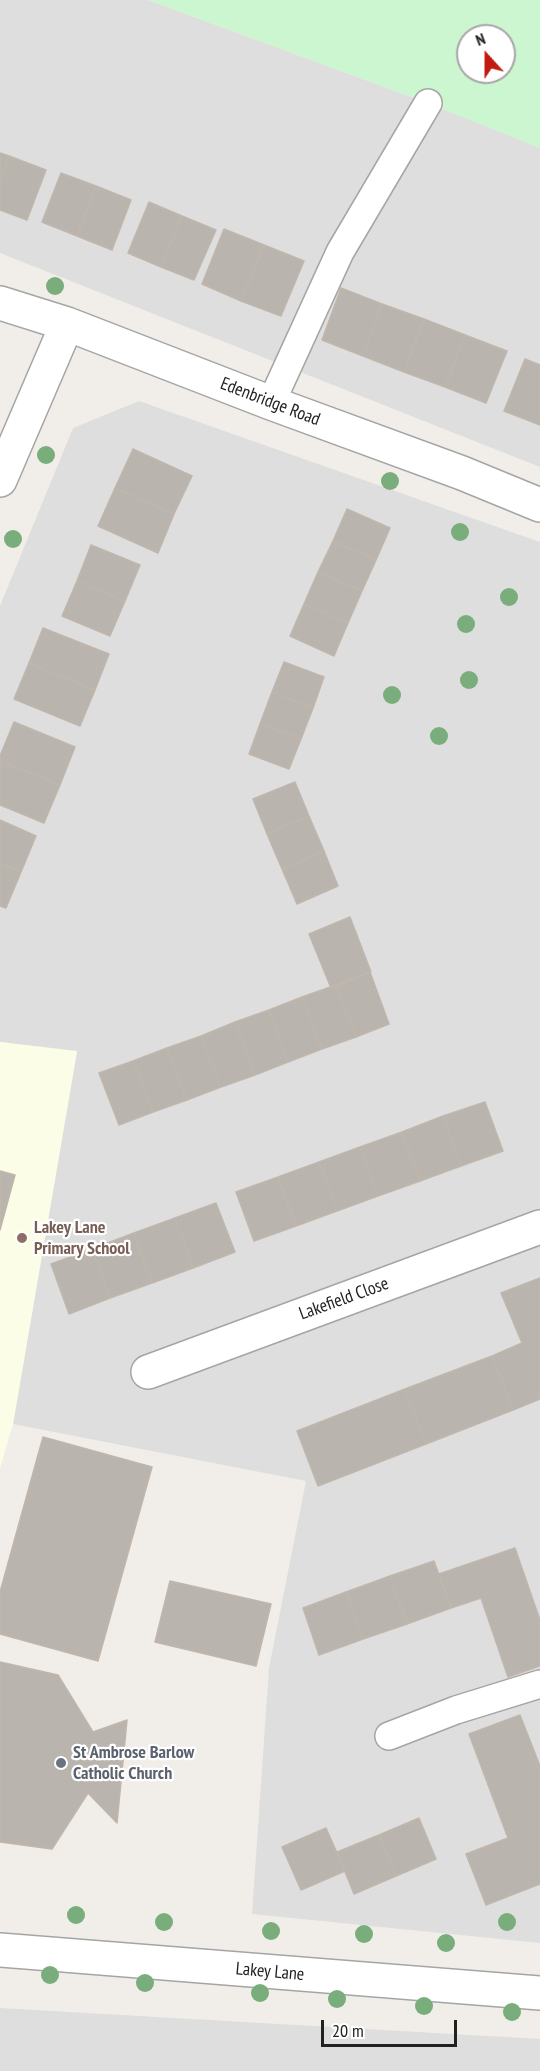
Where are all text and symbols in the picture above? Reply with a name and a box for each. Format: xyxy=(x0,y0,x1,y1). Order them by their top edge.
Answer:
north arrow xyxy=(456,24,516,84)
text: N xyxy=(473,28,488,50)
street label: Edenbridge Road xyxy=(217,373,323,431)
place label: Lakey Lane Primary School xyxy=(34,1217,130,1260)
marker: Lakey Lane Primary School xyxy=(15,1231,29,1245)
street label: Lakefield Close xyxy=(296,1273,392,1325)
place label: St Ambrose Barlow Catholic Church xyxy=(73,1742,194,1784)
marker: St Ambrose Barlow Catholic Church xyxy=(54,1756,68,1770)
street label: Lakey Lane xyxy=(235,1958,305,1986)
scale bar xyxy=(324,2008,460,2046)
text: 20 m xyxy=(332,2019,364,2042)

